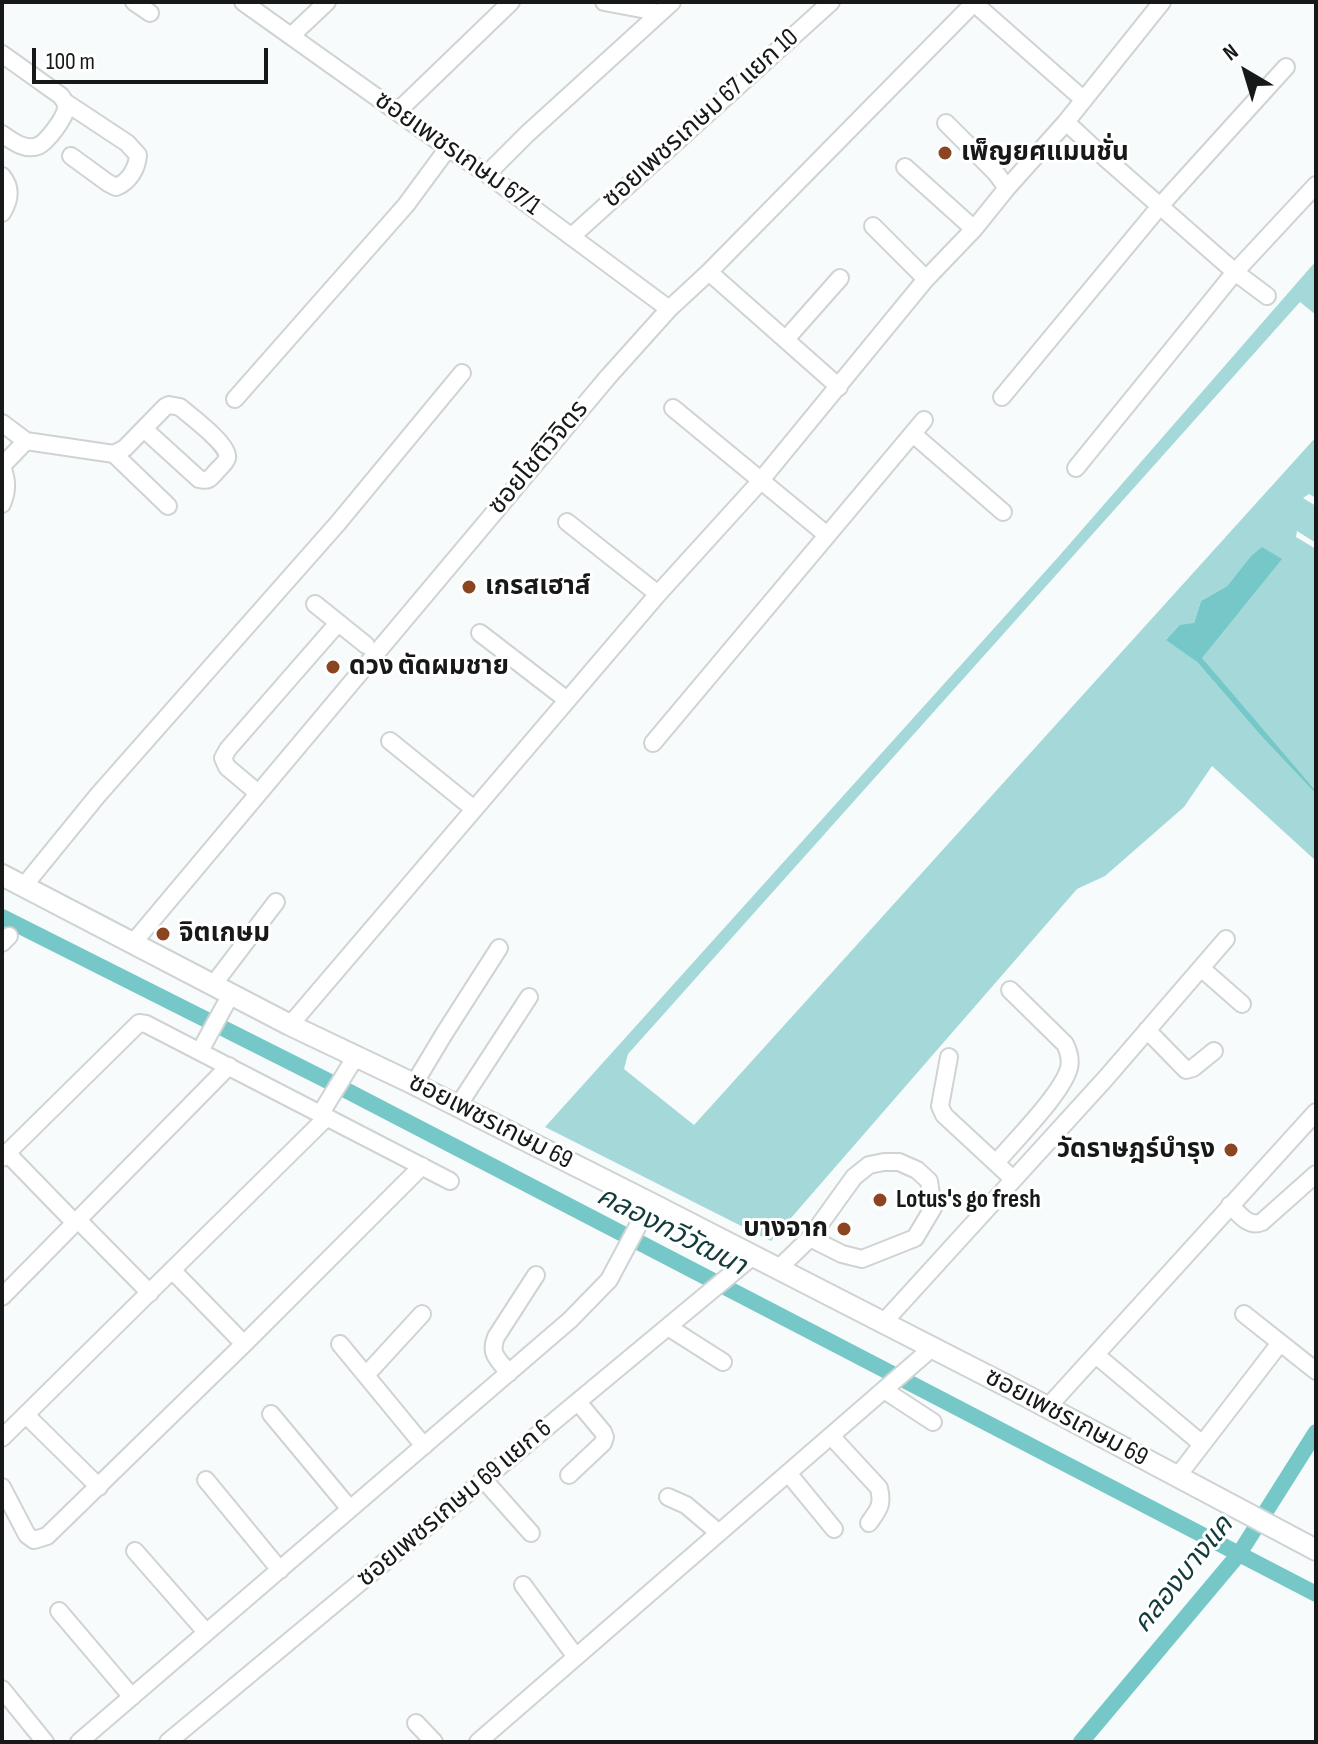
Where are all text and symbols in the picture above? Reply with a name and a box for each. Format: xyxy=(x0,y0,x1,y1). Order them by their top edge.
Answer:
street label: ซอยเพชรเกษม 67 แยก 10 xyxy=(597,23,805,215)
scale bar xyxy=(36,32,272,82)
north arrow xyxy=(1206,32,1286,112)
text: N xyxy=(1218,38,1244,67)
text: 100 m xyxy=(46,47,95,76)
street label: ซอยเพชรเกษม 67/1 xyxy=(368,85,546,223)
place label: เพ็ญยศแมนชั่น xyxy=(961,137,1129,169)
marker: เพ็ญยศแมนชั่น xyxy=(936,144,954,162)
street label: ซอยโชติวิจิตร xyxy=(482,395,596,521)
place label: เกรสเฮาส์ xyxy=(485,571,590,603)
marker: เกรสเฮาส์ xyxy=(460,578,478,596)
place label: ดวง ตัดผมชาย xyxy=(349,651,509,683)
marker: ดวง ตัดผมชาย xyxy=(324,658,342,676)
place label: จิตเกษม xyxy=(179,918,270,950)
marker: จิตเกษม xyxy=(154,925,172,943)
street label: ซอยเพชรเกษม 69 xyxy=(403,1067,577,1177)
place label: วัดราษฎร์บำรุง xyxy=(1057,1134,1215,1166)
marker: วัดราษฎร์บำรุง xyxy=(1222,1141,1240,1159)
water label: คลองทวีวัฒนา xyxy=(591,1180,751,1284)
place label: Lotus's go fresh xyxy=(896,1184,1041,1216)
marker: Lotus's go fresh xyxy=(871,1191,889,1209)
place label: บางจาก xyxy=(743,1213,828,1245)
marker: บางจาก xyxy=(835,1220,853,1238)
street label: ซอยเพชรเกษม 69 xyxy=(979,1362,1153,1474)
street label: ซอยเพชรเกษม 69 แยก 6 xyxy=(351,1413,559,1595)
water label: คลองบางแค xyxy=(1127,1510,1241,1640)

